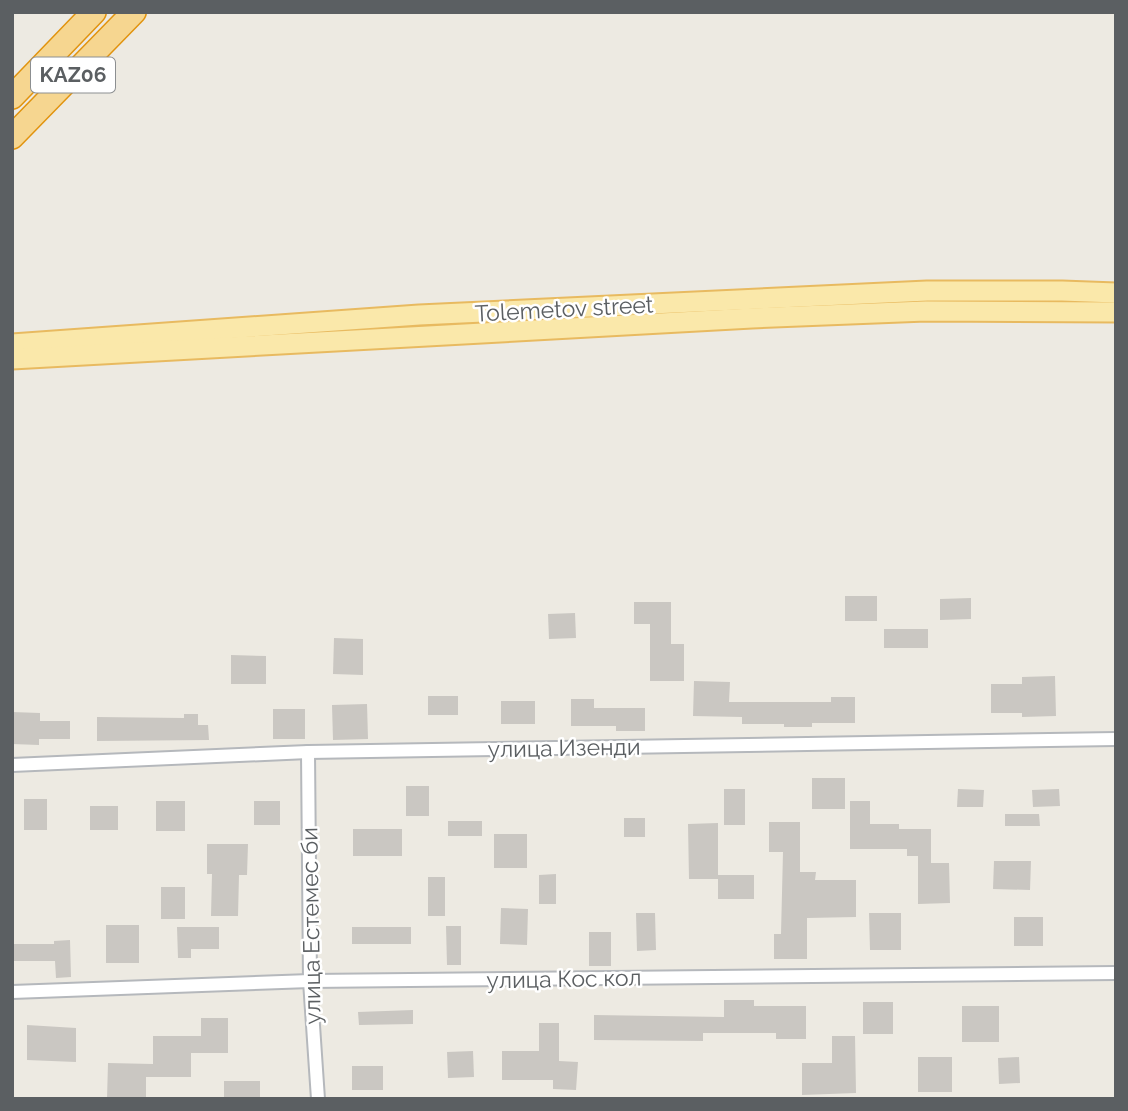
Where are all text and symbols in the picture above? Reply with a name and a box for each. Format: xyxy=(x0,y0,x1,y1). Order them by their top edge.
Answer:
road number: KАZ06 xyxy=(31,57,115,92)
street label: Tolemetov street xyxy=(474,290,654,327)
street label: улица Изенди xyxy=(487,733,641,762)
street label: улица Естемес би xyxy=(295,827,326,1025)
street label: улица Кос кол xyxy=(486,964,642,993)

